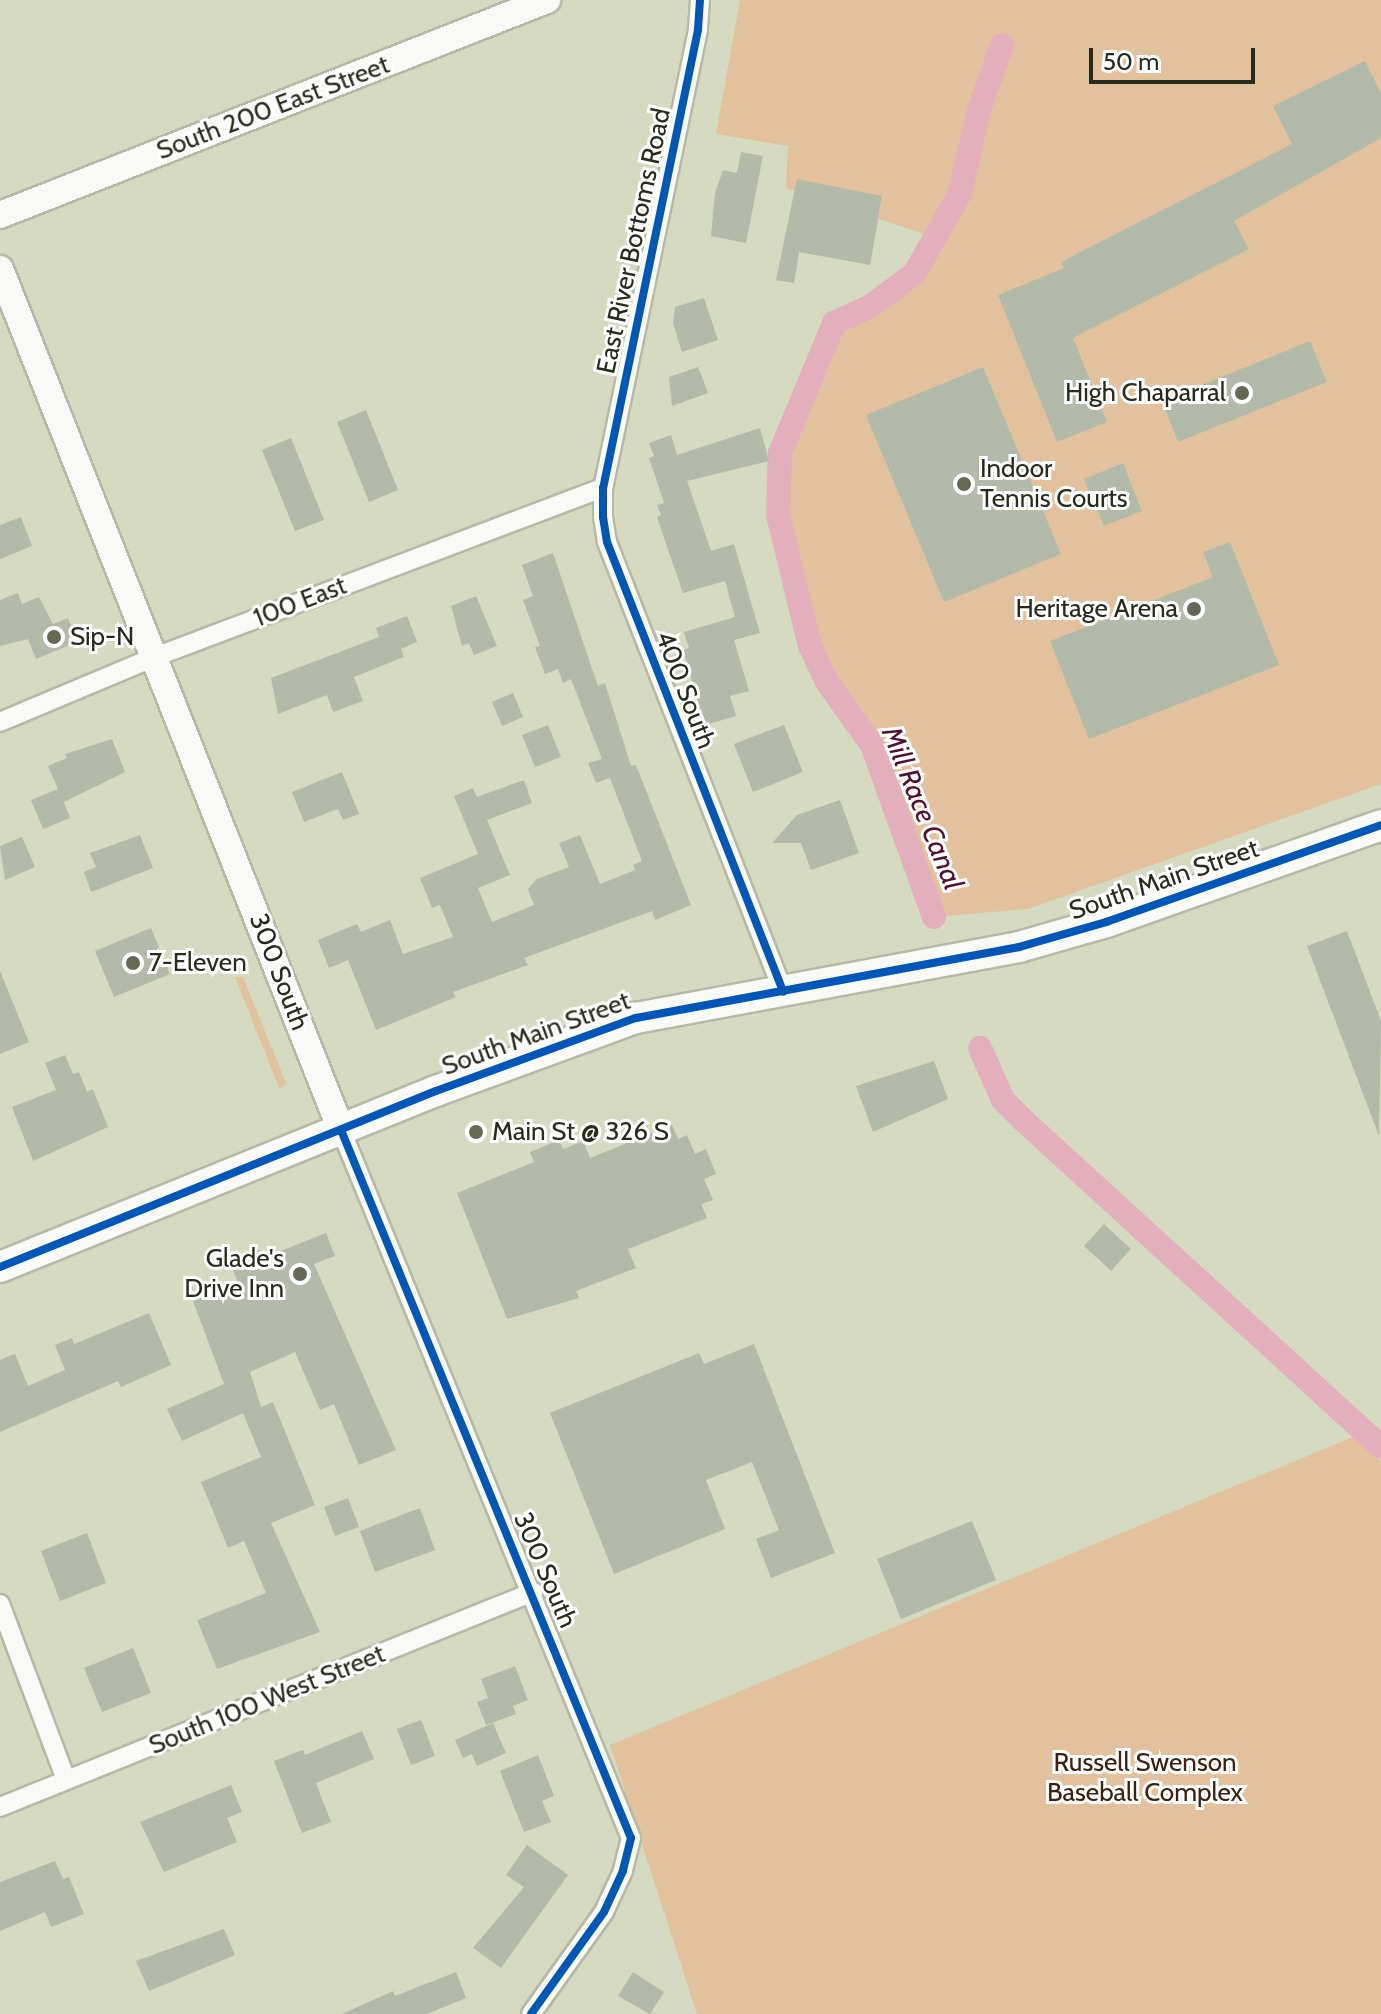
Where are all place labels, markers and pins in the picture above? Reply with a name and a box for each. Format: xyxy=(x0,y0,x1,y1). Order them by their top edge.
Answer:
place label: High Chaparral xyxy=(1065,377,1226,409)
marker: High Chaparral xyxy=(1233,384,1251,402)
place label: Indoor Tennis Courts xyxy=(980,453,1128,514)
marker: Indoor Tennis Courts xyxy=(955,475,973,493)
place label: Heritage Arena xyxy=(1015,593,1178,625)
marker: Heritage Arena xyxy=(1185,600,1203,618)
place label: Sip-N xyxy=(70,621,134,653)
marker: Sip-N xyxy=(45,628,63,646)
place label: 7-Eleven xyxy=(149,947,247,979)
marker: 7-Eleven xyxy=(124,954,142,972)
place label: Main St @ 326 S xyxy=(492,1116,669,1148)
marker: Main St @ 326 S xyxy=(467,1123,485,1141)
place label: Glade's Drive Inn xyxy=(184,1243,284,1304)
marker: Glade's Drive Inn xyxy=(291,1265,309,1283)

